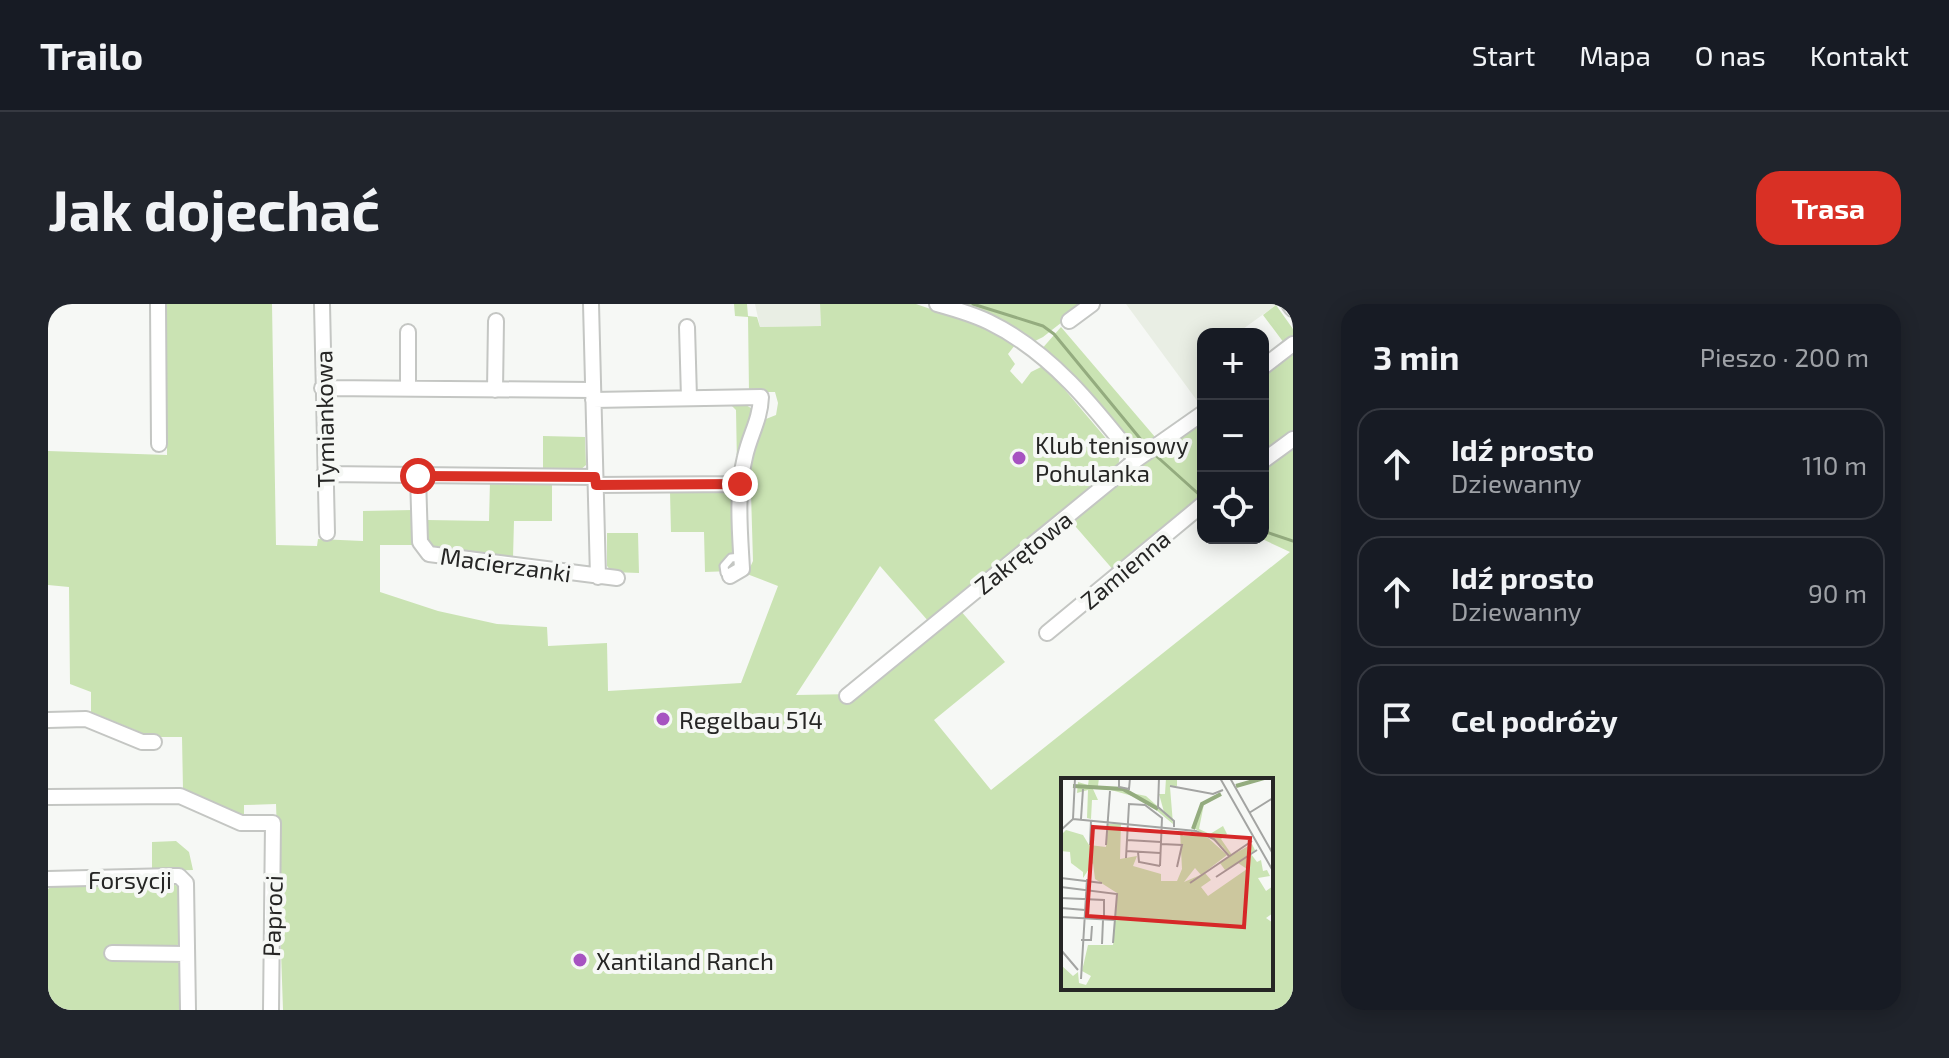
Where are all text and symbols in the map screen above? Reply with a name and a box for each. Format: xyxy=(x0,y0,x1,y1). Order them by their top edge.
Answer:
text: Trailo xyxy=(40,32,143,78)
text: Start xyxy=(1472,38,1535,72)
text: Mapa xyxy=(1579,38,1651,72)
text: O nas xyxy=(1695,38,1766,72)
text: Kontakt xyxy=(1810,38,1909,72)
button: Trasa xyxy=(1756,171,1901,245)
text: Jak dojechać xyxy=(48,175,380,242)
map controls xyxy=(1197,328,1269,544)
button: + xyxy=(1197,328,1269,400)
text: 3 min xyxy=(1373,336,1459,377)
text: Pieszo · 200 m xyxy=(1700,341,1869,372)
street label: Tymiankowa xyxy=(308,350,340,488)
button: − xyxy=(1197,400,1269,472)
place label: Klub tenisowy Pohulanka xyxy=(1035,430,1189,487)
text: Idź prosto xyxy=(1451,431,1594,467)
icon: ahead xyxy=(1375,442,1419,486)
marker: Klub tenisowy Pohulanka xyxy=(1010,449,1028,467)
text: 110 m xyxy=(1802,449,1867,480)
route start xyxy=(400,458,436,494)
route end xyxy=(722,466,758,502)
text: Dziewanny xyxy=(1451,467,1582,498)
button: locate xyxy=(1197,472,1269,544)
street label: Zakrętowa xyxy=(969,504,1077,600)
street label: Zamienna xyxy=(1074,523,1176,615)
street label: Macierzanki xyxy=(439,540,573,588)
text: Idź prosto xyxy=(1451,559,1594,595)
icon: ahead xyxy=(1375,570,1419,614)
text: 90 m xyxy=(1808,577,1867,608)
text: Dziewanny xyxy=(1451,595,1582,626)
icon: arrive xyxy=(1375,698,1419,742)
text: Cel podróży xyxy=(1451,702,1618,738)
place label: Regelbau 514 xyxy=(679,705,823,734)
marker: Regelbau 514 xyxy=(654,710,672,728)
inset map xyxy=(1061,778,1273,990)
street label: Forsycji xyxy=(88,865,172,894)
street label: Paproci xyxy=(256,875,288,957)
place label: Xantiland Ranch xyxy=(596,946,774,975)
marker: Xantiland Ranch xyxy=(571,951,589,969)

